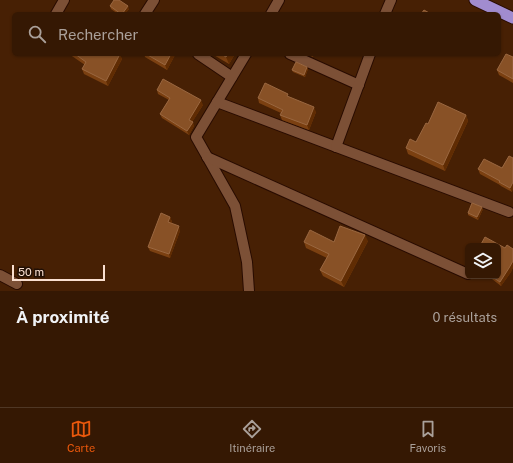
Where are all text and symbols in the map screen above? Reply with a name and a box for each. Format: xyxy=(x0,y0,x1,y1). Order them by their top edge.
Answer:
search box xyxy=(12,12,501,56)
icon: search xyxy=(26,23,48,45)
text: Rechercher xyxy=(58,26,138,43)
map controls xyxy=(465,243,501,279)
button: layers xyxy=(465,243,501,279)
scale bar xyxy=(12,263,105,282)
text: 50 m xyxy=(18,266,44,278)
text: À proximité xyxy=(16,307,110,327)
text: 0 résultats xyxy=(432,310,497,325)
tab: Carte xyxy=(67,418,95,454)
tab: Itinéraire xyxy=(229,418,275,454)
tab: Favoris xyxy=(409,418,446,454)

